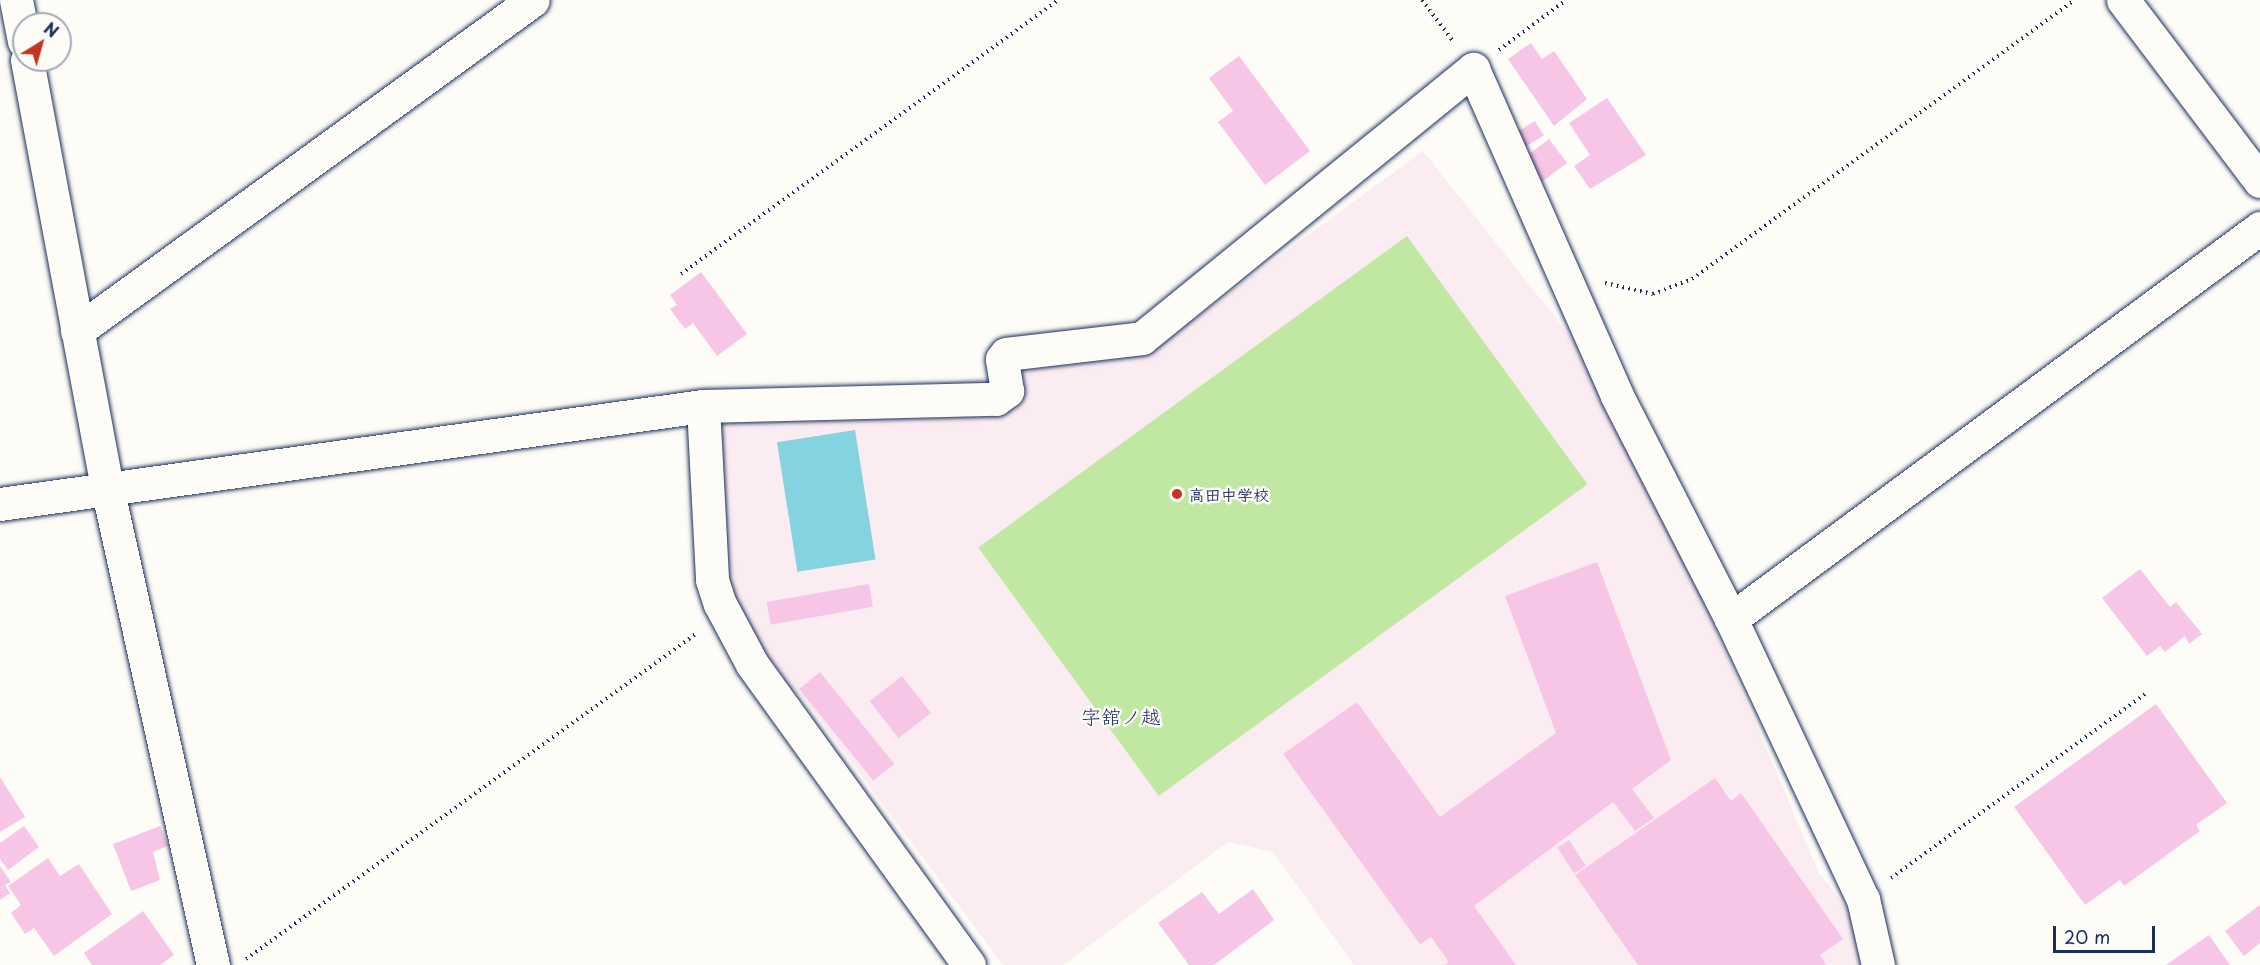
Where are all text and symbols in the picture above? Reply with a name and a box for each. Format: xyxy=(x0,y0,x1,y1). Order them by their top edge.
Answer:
north arrow xyxy=(12,12,72,72)
text: N xyxy=(39,16,64,43)
place label: 高田中学校 xyxy=(1189,484,1269,504)
marker: 高田中学校 xyxy=(1170,487,1184,501)
district label: 字舘ノ越 xyxy=(1081,704,1161,728)
scale bar xyxy=(2056,914,2158,952)
text: 20 m xyxy=(2064,923,2110,950)

